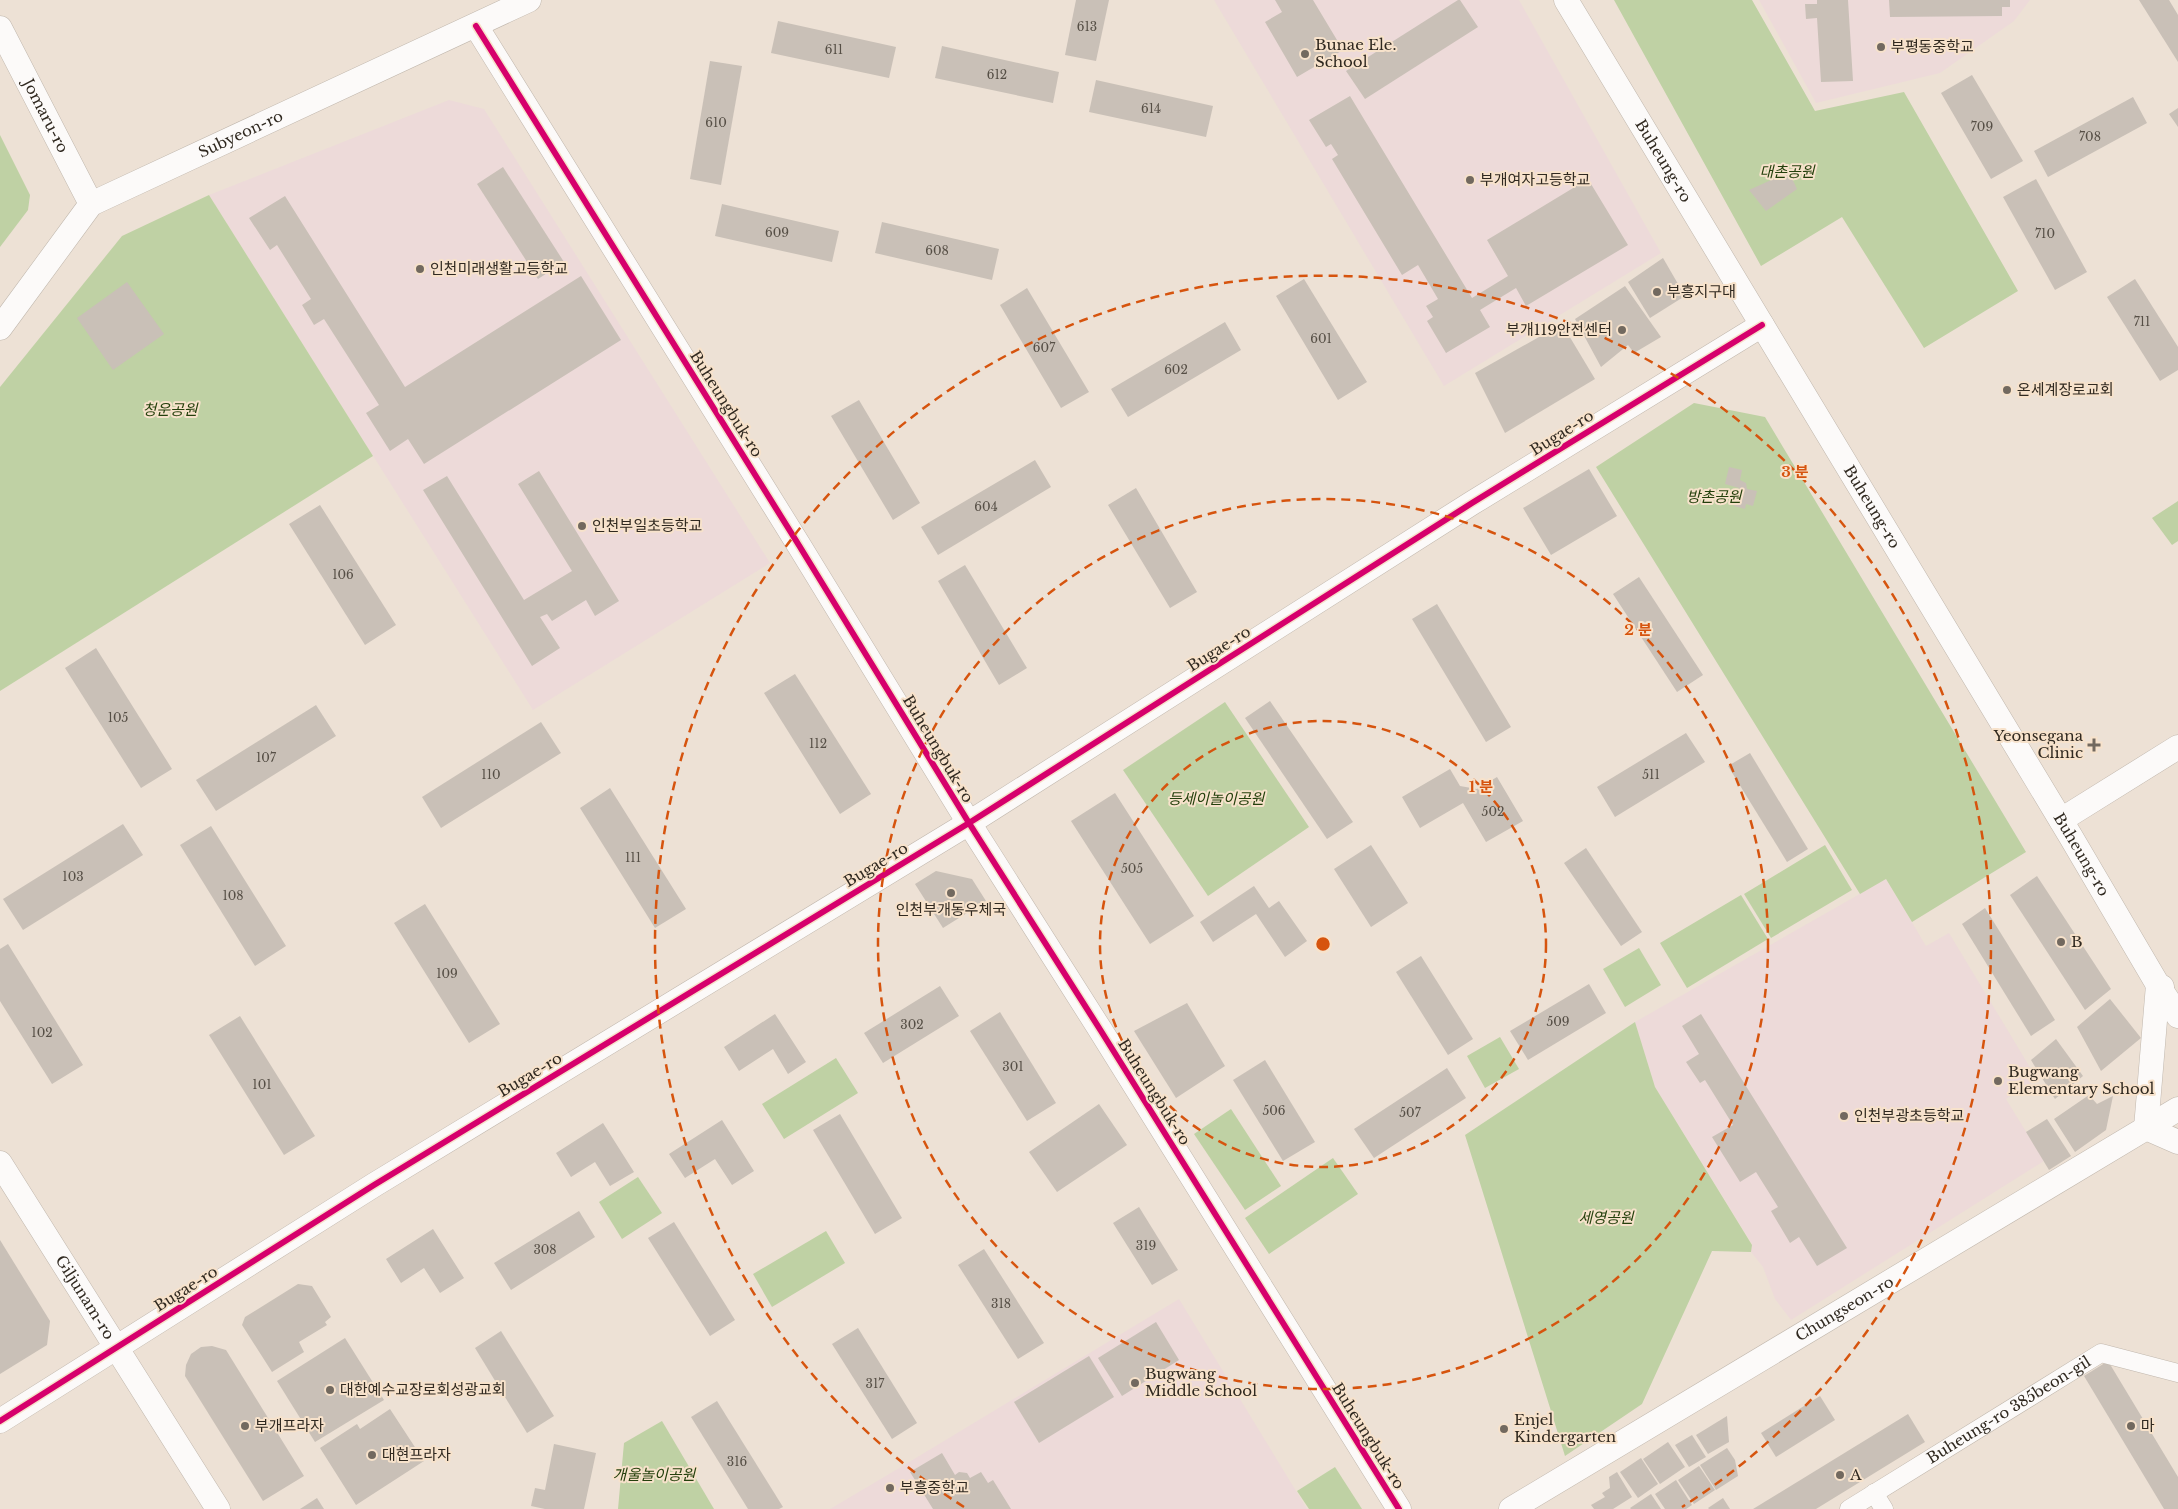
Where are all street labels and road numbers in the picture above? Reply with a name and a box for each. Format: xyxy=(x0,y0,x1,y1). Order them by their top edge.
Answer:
street label: Jomaru-ro xyxy=(18,74,73,156)
street label: Subyeon-ro xyxy=(195,106,286,162)
street label: Buheung-ro xyxy=(1631,116,1696,206)
street label: Buheungbuk-ro xyxy=(686,347,767,461)
street label: Bugae-ro xyxy=(1527,406,1597,459)
street label: Buheung-ro xyxy=(1840,462,1905,552)
street label: Bugae-ro xyxy=(1184,622,1254,675)
street label: Buheungbuk-ro xyxy=(899,692,978,806)
street label: Buheung-ro xyxy=(2050,809,2114,900)
street label: Bugae-ro xyxy=(840,838,911,891)
street label: Buheungbuk-ro xyxy=(1114,1035,1195,1149)
street label: Bugae-ro xyxy=(494,1048,565,1101)
street label: Giljunam-ro xyxy=(51,1251,119,1343)
street label: Bugae-ro xyxy=(151,1262,221,1315)
street label: Chungseon-ro xyxy=(1792,1272,1897,1345)
street label: Buheung-ro 385beon-gil xyxy=(1923,1352,2094,1468)
street label: Buheungbuk-ro xyxy=(1328,1379,1409,1493)

